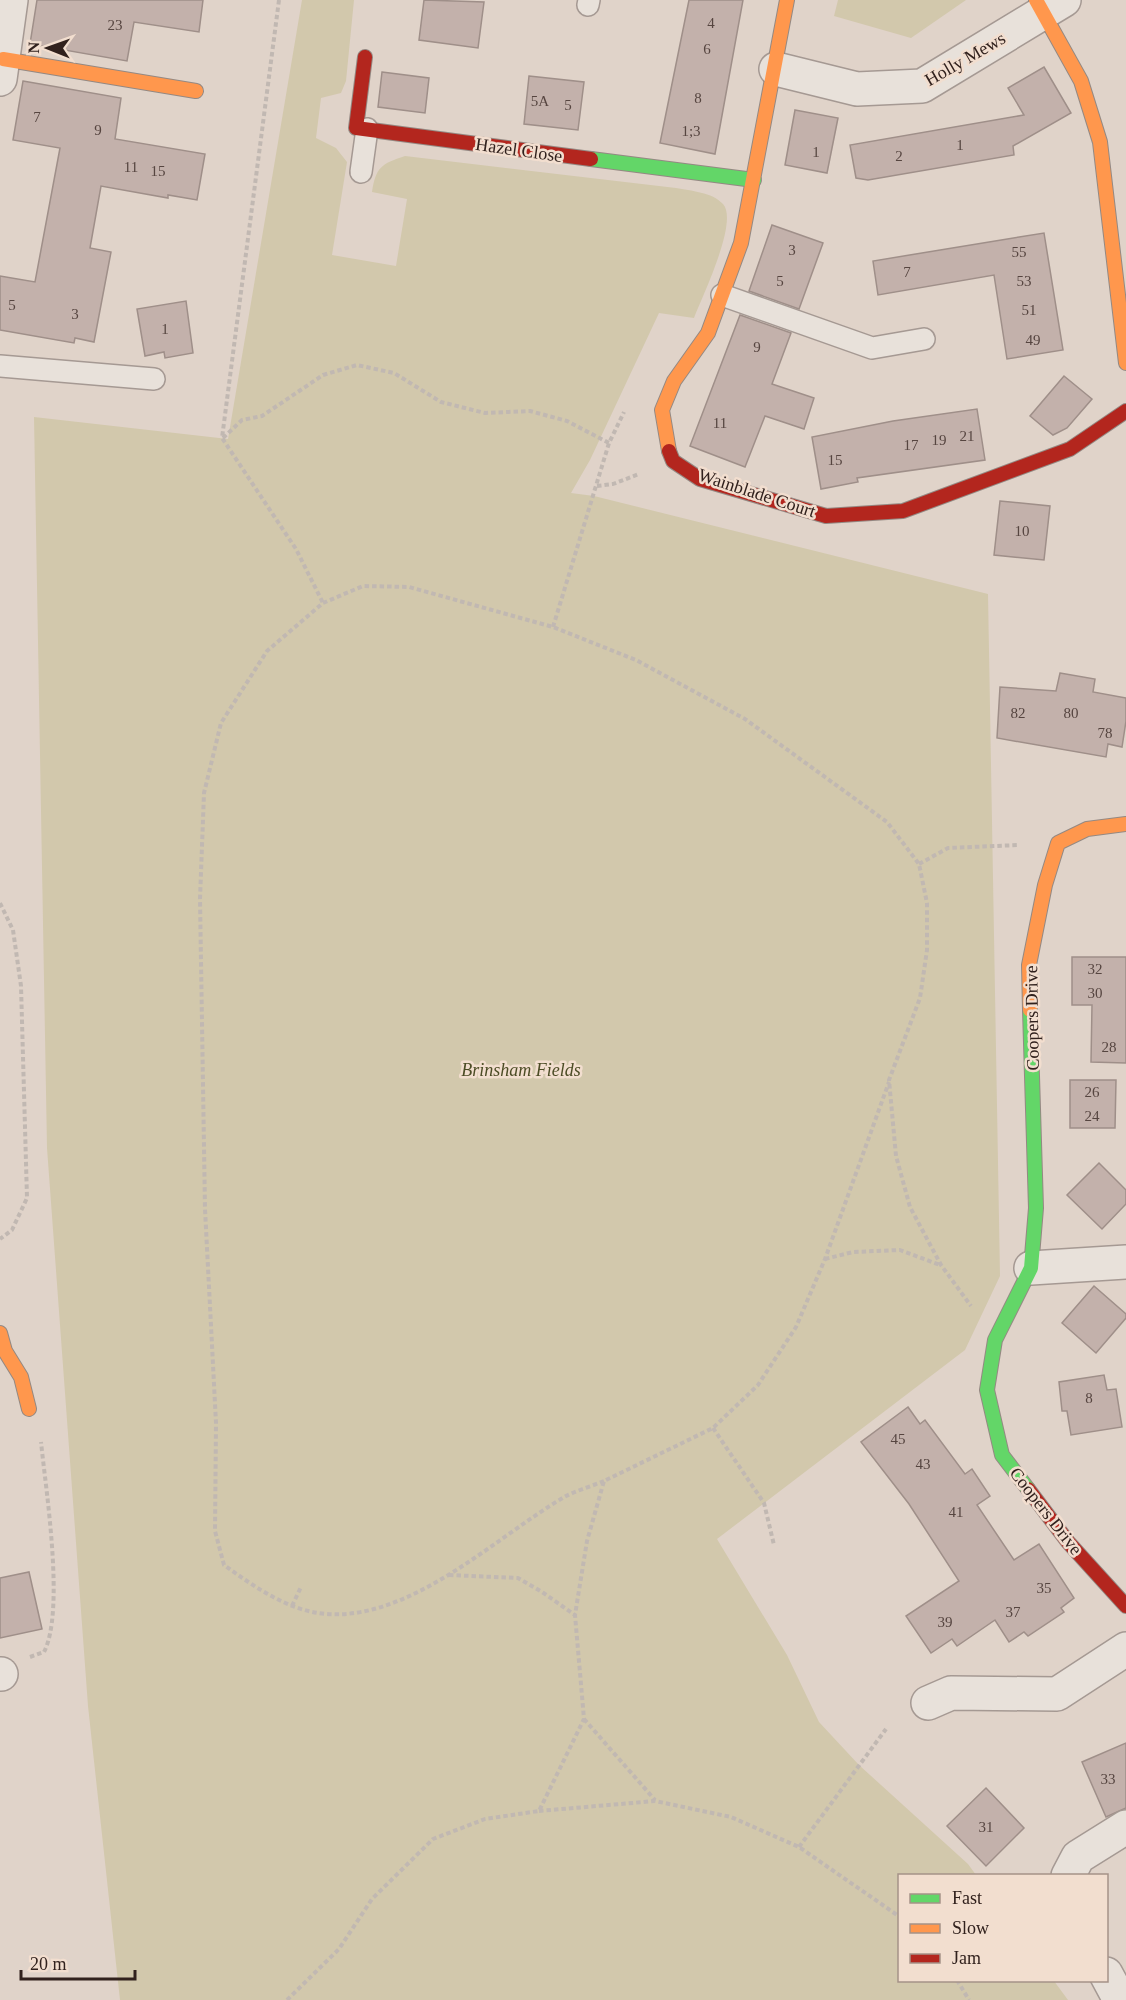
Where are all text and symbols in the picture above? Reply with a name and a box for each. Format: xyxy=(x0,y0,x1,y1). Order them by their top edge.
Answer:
house number: 4 xyxy=(707,15,715,31)
house number: 23 xyxy=(108,17,123,33)
north arrow xyxy=(18,18,78,78)
street label: Holly Mews xyxy=(921,28,1009,90)
text: N xyxy=(25,41,42,54)
house number: 6 xyxy=(703,41,711,57)
house number: 8 xyxy=(694,90,702,106)
house number: 5A xyxy=(531,93,549,109)
house number: 5 xyxy=(564,97,572,113)
house number: 7 xyxy=(33,109,41,125)
house number: 9 xyxy=(94,122,102,138)
house number: 1;3 xyxy=(681,123,701,139)
street label: Hazel Close xyxy=(474,134,564,166)
house number: 1 xyxy=(956,137,964,153)
house number: 1 xyxy=(812,144,820,160)
house number: 2 xyxy=(895,148,903,164)
house number: 11 xyxy=(124,159,138,175)
house number: 15 xyxy=(151,163,166,179)
house number: 3 xyxy=(788,242,796,258)
house number: 55 xyxy=(1012,244,1027,260)
house number: 7 xyxy=(903,264,911,280)
house number: 5 xyxy=(776,273,784,289)
house number: 53 xyxy=(1017,273,1032,289)
house number: 5 xyxy=(8,297,16,313)
house number: 51 xyxy=(1022,302,1037,318)
house number: 3 xyxy=(71,306,79,322)
house number: 1 xyxy=(161,321,169,337)
house number: 49 xyxy=(1026,332,1041,348)
house number: 9 xyxy=(753,339,761,355)
house number: 11 xyxy=(713,415,727,431)
house number: 21 xyxy=(960,428,975,444)
house number: 19 xyxy=(932,432,947,448)
house number: 17 xyxy=(904,437,919,453)
house number: 15 xyxy=(828,452,843,468)
street label: Wainblade Court xyxy=(696,465,818,521)
house number: 10 xyxy=(1015,523,1030,539)
house number: 82 xyxy=(1011,705,1026,721)
house number: 80 xyxy=(1064,705,1079,721)
house number: 78 xyxy=(1098,725,1113,741)
house number: 32 xyxy=(1088,961,1103,977)
street label: Coopers Drive xyxy=(1021,965,1043,1071)
house number: 30 xyxy=(1088,985,1103,1001)
house number: 28 xyxy=(1102,1039,1117,1055)
park label: Brinsham Fields xyxy=(461,1060,581,1080)
house number: 26 xyxy=(1085,1084,1100,1100)
house number: 24 xyxy=(1085,1108,1100,1124)
house number: 8 xyxy=(1085,1390,1093,1406)
house number: 45 xyxy=(891,1431,906,1447)
house number: 43 xyxy=(916,1456,931,1472)
street label: Coopers Drive xyxy=(1006,1463,1086,1559)
house number: 41 xyxy=(949,1504,964,1520)
house number: 35 xyxy=(1037,1580,1052,1596)
house number: 37 xyxy=(1006,1604,1021,1620)
house number: 39 xyxy=(938,1614,953,1630)
house number: 33 xyxy=(1101,1771,1116,1787)
house number: 31 xyxy=(979,1819,994,1835)
legend xyxy=(898,1874,1108,1982)
text: Fast xyxy=(952,1888,982,1908)
text: Slow xyxy=(952,1918,989,1938)
scale bar xyxy=(21,1943,135,1981)
text: Jam xyxy=(952,1948,981,1968)
text: 20 m xyxy=(30,1954,67,1974)

